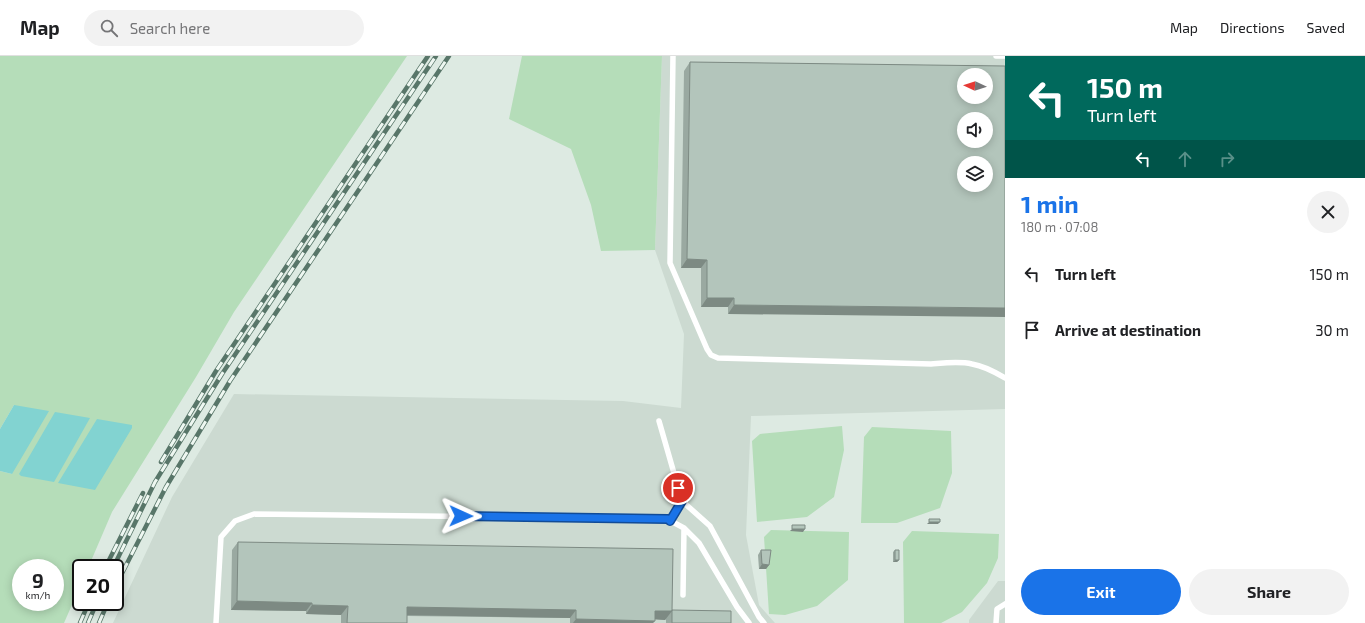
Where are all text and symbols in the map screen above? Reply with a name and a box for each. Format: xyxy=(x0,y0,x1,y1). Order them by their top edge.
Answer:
search box xyxy=(84,10,364,46)
text: Map xyxy=(20,16,60,39)
icon: search xyxy=(98,17,120,39)
text: Search here xyxy=(130,19,210,37)
text: Map xyxy=(1170,19,1198,36)
text: Directions xyxy=(1220,19,1285,36)
text: Saved xyxy=(1307,19,1345,36)
north arrow xyxy=(957,68,993,104)
map controls xyxy=(957,68,993,192)
text: 150 m xyxy=(1087,70,1163,104)
icon: left xyxy=(1021,72,1073,124)
text: Turn left xyxy=(1087,104,1157,126)
button: sound xyxy=(957,112,993,148)
icon: left xyxy=(1132,148,1154,170)
icon: ahead xyxy=(1174,148,1196,170)
icon: right xyxy=(1216,148,1238,170)
button: layers xyxy=(957,156,993,192)
text: 1 min xyxy=(1021,189,1079,218)
button: close xyxy=(1307,191,1349,233)
text: 180 m · 07:08 xyxy=(1021,219,1098,235)
icon: left xyxy=(1021,263,1043,285)
text: Turn left xyxy=(1055,265,1116,283)
text: 150 m xyxy=(1309,265,1349,283)
icon: arrive xyxy=(1021,319,1043,341)
text: Arrive at destination xyxy=(1055,321,1201,339)
text: 30 m xyxy=(1315,321,1349,339)
pin xyxy=(661,471,695,505)
icon: arrive xyxy=(667,477,689,499)
position arrow xyxy=(440,495,482,537)
speed limit sign: 20 xyxy=(72,559,124,611)
text: 9 xyxy=(32,568,44,592)
button: Exit xyxy=(1021,569,1181,615)
button: Share xyxy=(1189,569,1349,615)
text: km/h xyxy=(26,589,50,601)

